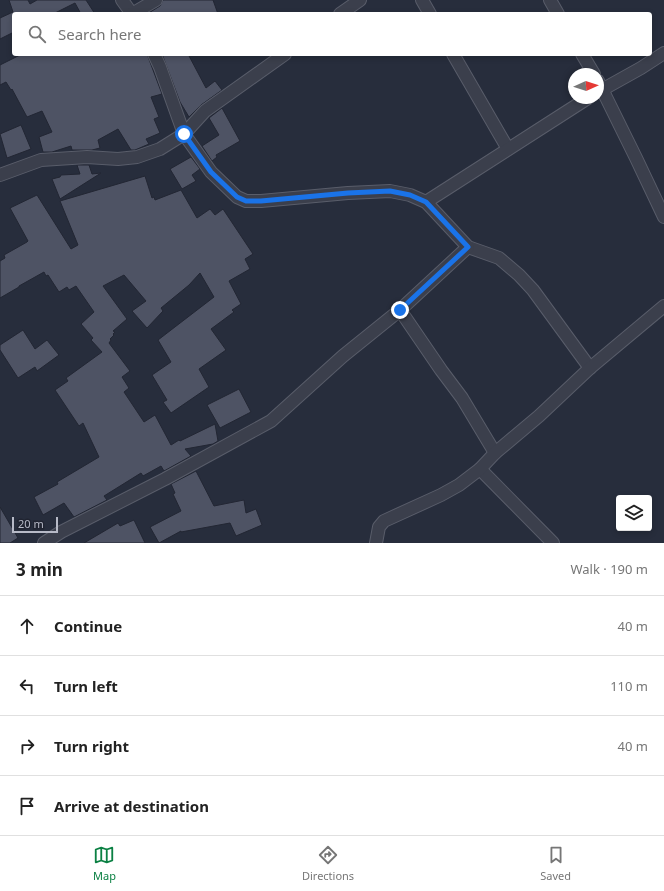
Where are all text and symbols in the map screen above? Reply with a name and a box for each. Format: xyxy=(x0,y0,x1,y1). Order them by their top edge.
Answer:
search box xyxy=(12,12,652,56)
icon: search xyxy=(26,23,48,45)
text: Search here xyxy=(58,24,141,44)
north arrow xyxy=(568,68,604,104)
route start xyxy=(175,125,193,143)
route end xyxy=(391,301,409,319)
map controls xyxy=(616,495,652,531)
button: layers xyxy=(616,495,652,531)
scale bar xyxy=(12,515,58,534)
text: 20 m xyxy=(18,516,44,531)
text: 3 min xyxy=(16,558,63,581)
text: Walk · 190 m xyxy=(570,560,648,578)
icon: ahead xyxy=(16,615,38,637)
text: Continue xyxy=(54,616,122,636)
text: 40 m xyxy=(618,617,648,635)
icon: left xyxy=(16,675,38,697)
text: Turn left xyxy=(54,676,118,696)
text: 110 m xyxy=(610,677,648,695)
icon: right xyxy=(16,735,38,757)
text: Turn right xyxy=(54,736,129,756)
text: 40 m xyxy=(618,737,648,755)
icon: arrive xyxy=(16,795,38,817)
text: Arrive at destination xyxy=(54,796,209,816)
tab: Map xyxy=(93,844,116,883)
tab: Directions xyxy=(302,844,354,883)
tab: Saved xyxy=(540,844,571,883)

